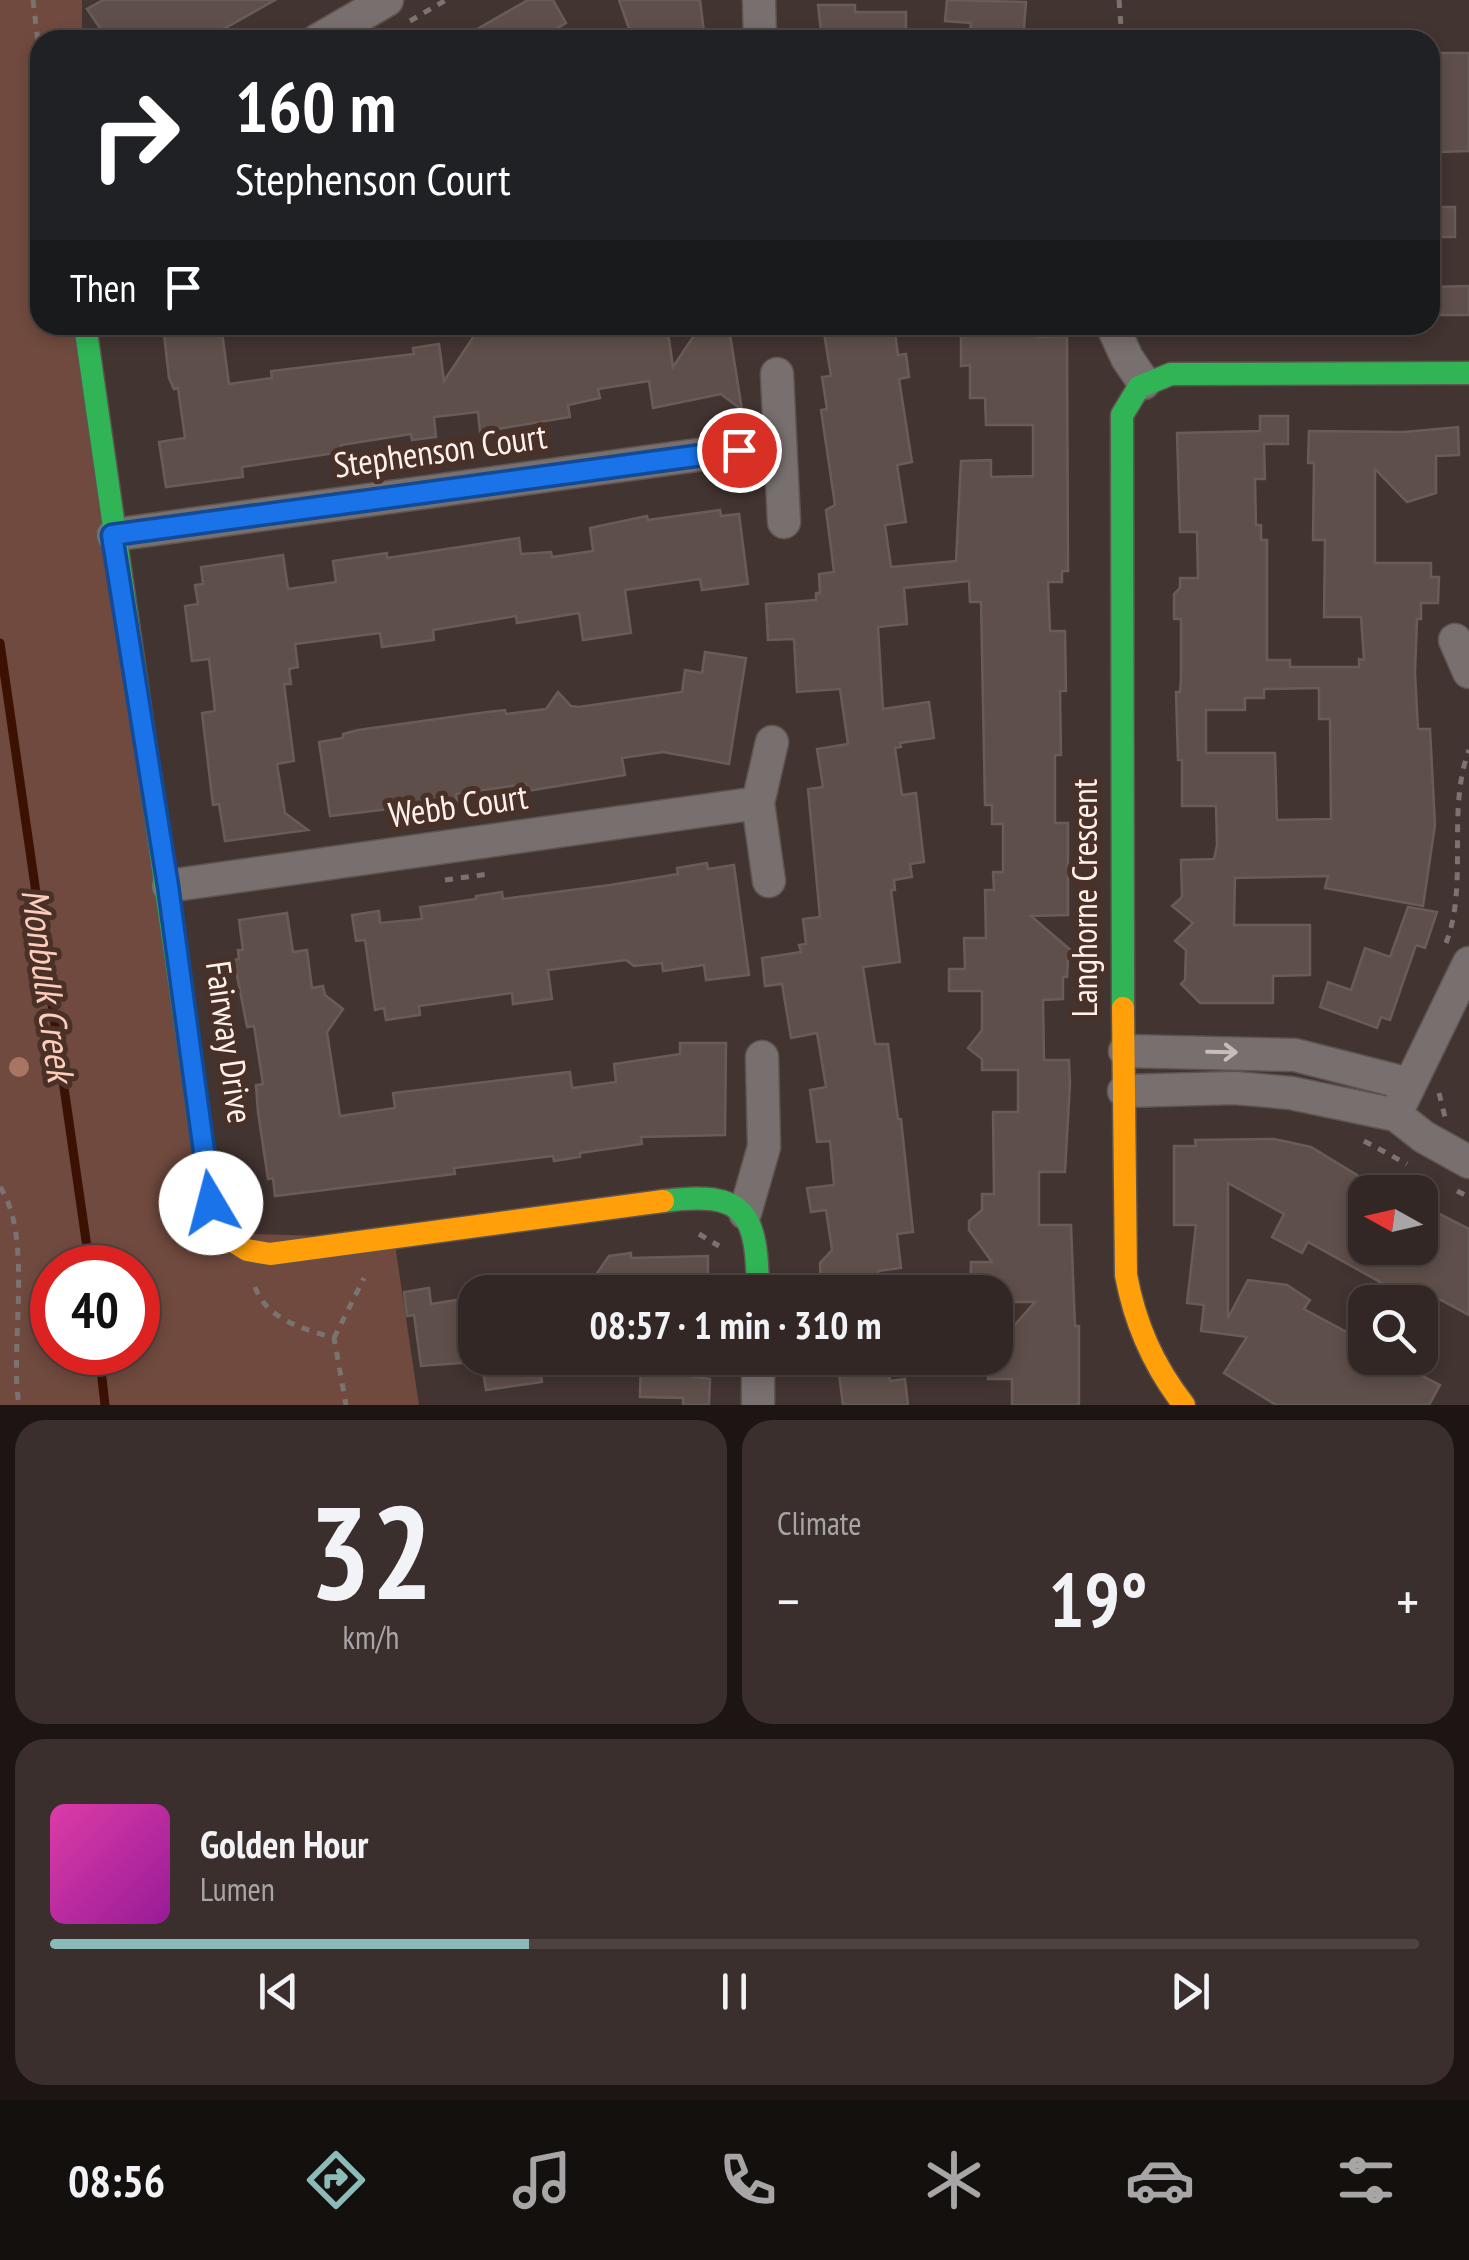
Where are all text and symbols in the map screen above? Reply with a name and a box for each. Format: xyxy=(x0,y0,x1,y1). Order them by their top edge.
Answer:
text: 160 m xyxy=(235,61,396,151)
icon: right xyxy=(70,70,200,200)
text: Stephenson Court xyxy=(235,149,511,207)
icon: arrive xyxy=(156,260,211,315)
text: Then xyxy=(70,263,136,312)
pin xyxy=(697,408,782,493)
street label: Stephenson Court xyxy=(331,412,550,488)
icon: arrive xyxy=(712,423,767,478)
street label: Webb Court xyxy=(386,772,531,838)
street label: Langhorne Crescent xyxy=(1061,778,1107,1017)
water label: Monbulk Creek xyxy=(11,885,87,1089)
street label: Fairway Drive xyxy=(196,958,264,1126)
one-way arrow xyxy=(1206,1043,1238,1062)
position arrow xyxy=(159,1151,263,1255)
north arrow xyxy=(1348,1175,1438,1265)
map controls xyxy=(1348,1175,1438,1375)
speed limit sign: 40 xyxy=(30,1245,160,1375)
button: search xyxy=(1348,1285,1438,1375)
text: 08:57 · 1 min · 310 m xyxy=(589,1300,882,1349)
text: 32 xyxy=(309,1467,433,1635)
text: Climate xyxy=(777,1502,861,1544)
text: 19° xyxy=(1048,1551,1148,1648)
text: − xyxy=(777,1565,800,1636)
text: + xyxy=(1396,1565,1419,1636)
text: km/h xyxy=(343,1616,399,1658)
text: Golden Hour xyxy=(200,1819,369,1868)
text: Lumen xyxy=(200,1868,275,1910)
icon: previous xyxy=(251,1964,306,2019)
icon: pause xyxy=(707,1964,762,2019)
icon: next xyxy=(1163,1964,1218,2019)
icon: directions xyxy=(301,2145,371,2215)
icon: music xyxy=(507,2145,577,2215)
icon: phone xyxy=(713,2145,783,2215)
icon: climate xyxy=(919,2145,989,2215)
icon: car xyxy=(1125,2145,1195,2215)
icon: filters xyxy=(1331,2145,1401,2215)
text: 08:56 xyxy=(68,2151,165,2209)

